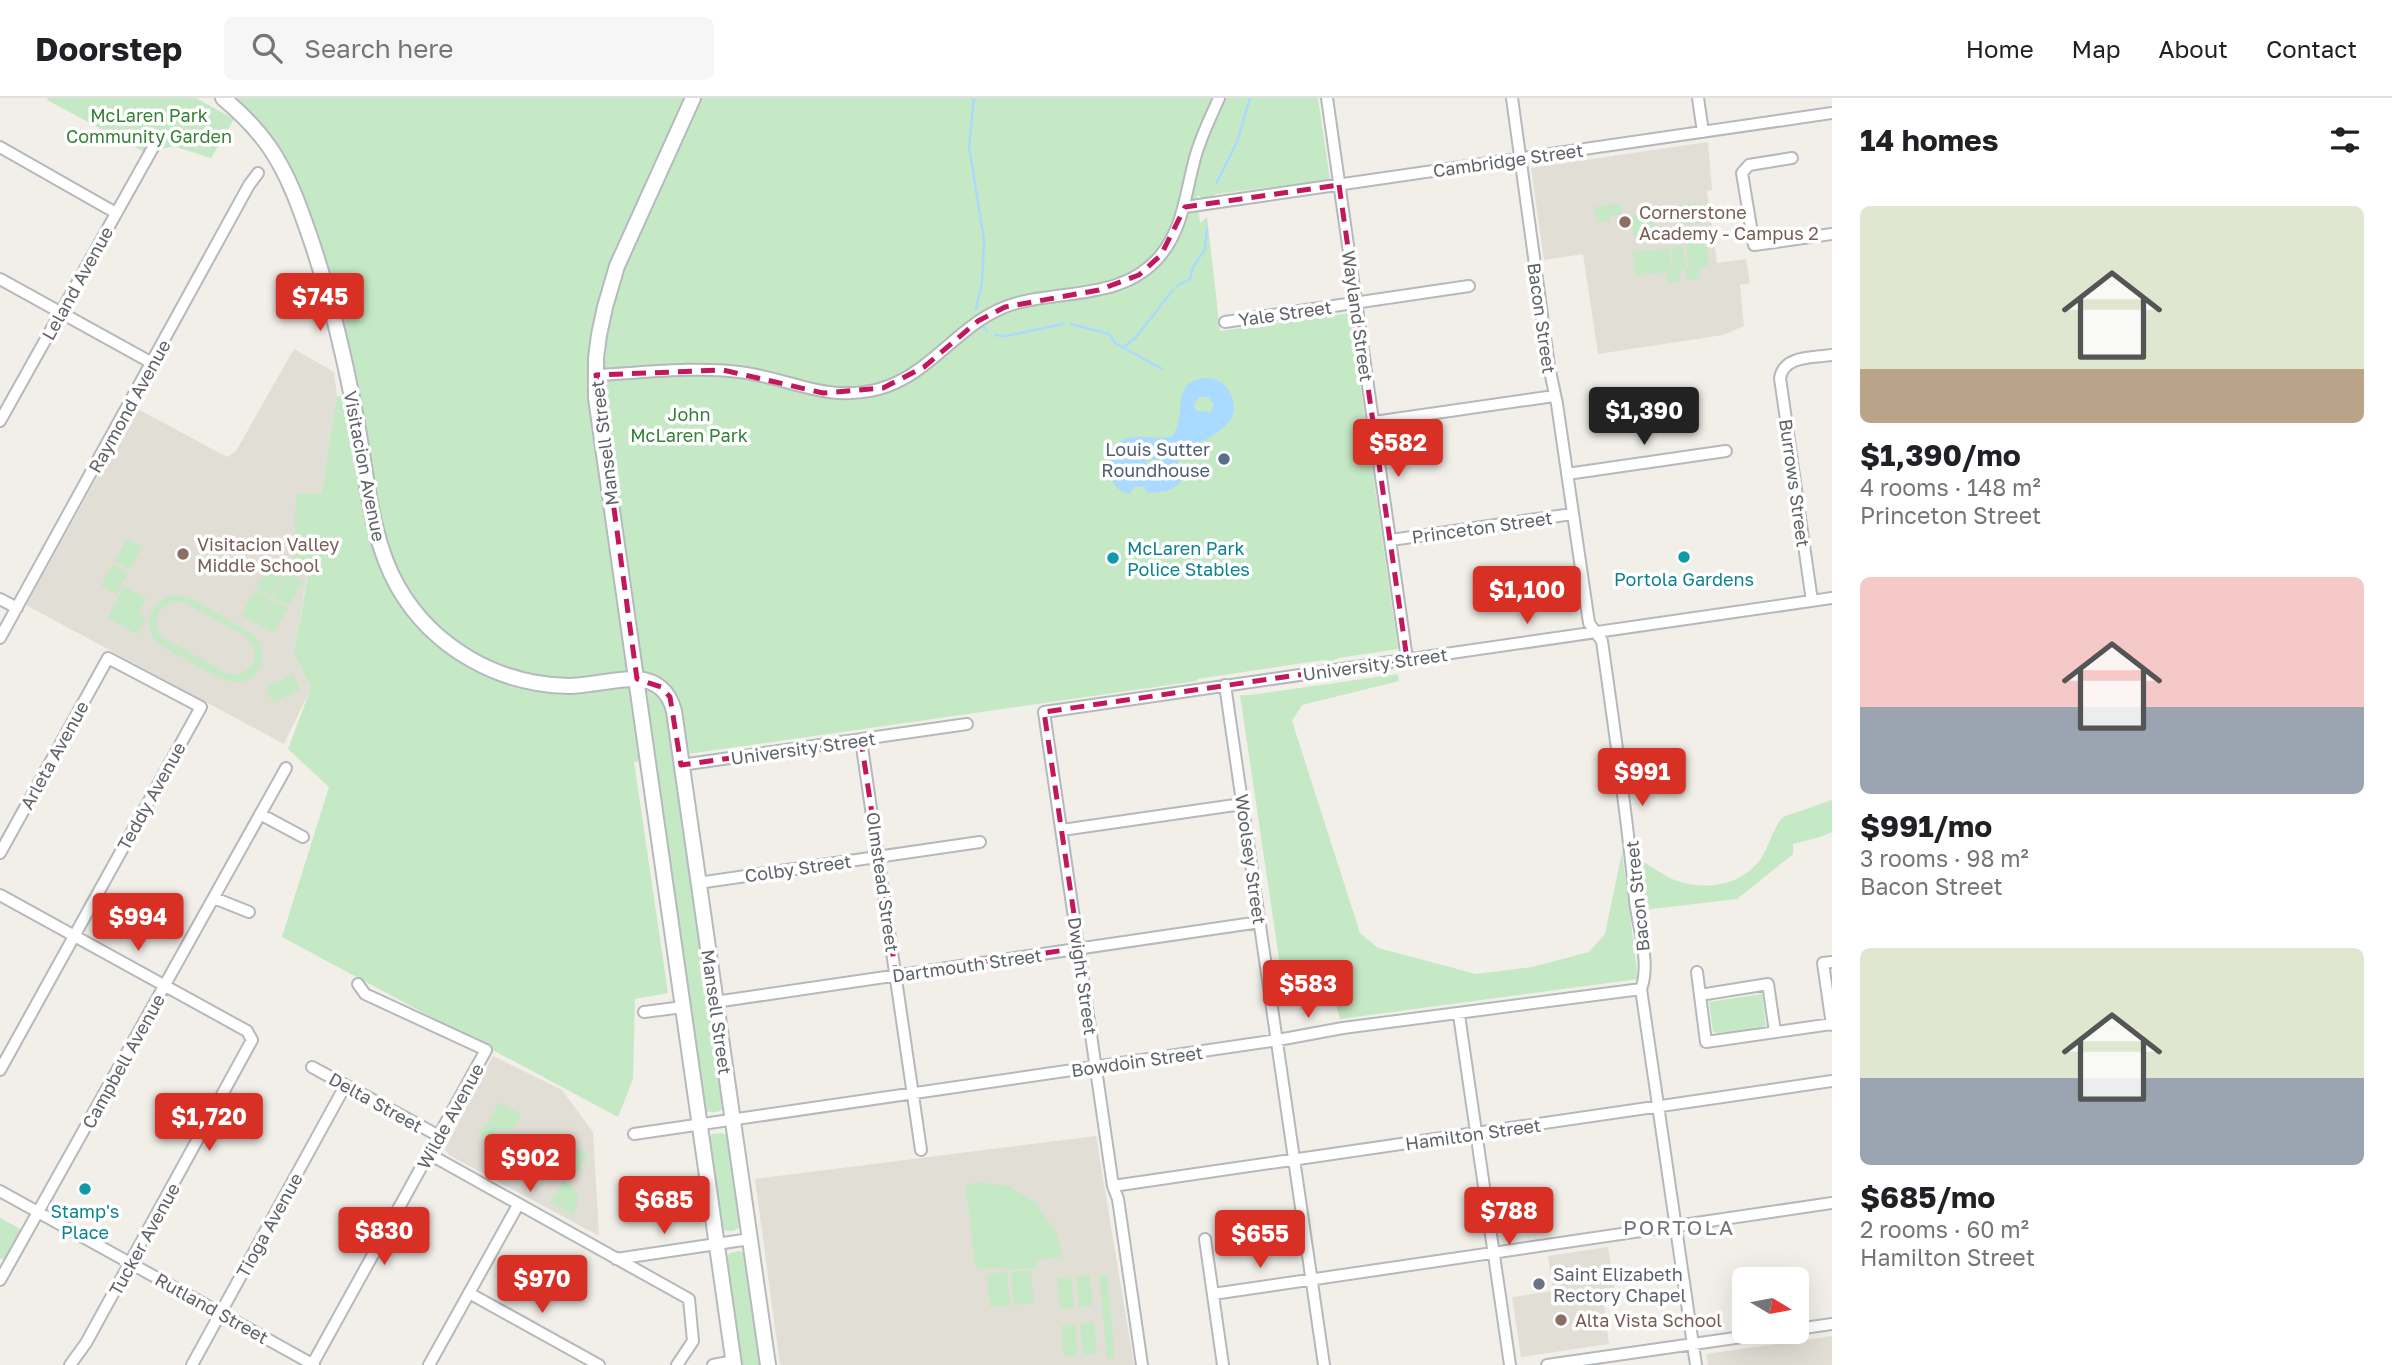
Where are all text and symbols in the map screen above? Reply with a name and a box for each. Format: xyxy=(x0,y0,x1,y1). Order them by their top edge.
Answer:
search box xyxy=(224,17,714,80)
text: Doorstep xyxy=(35,29,182,68)
icon: search xyxy=(248,29,286,67)
text: Search here xyxy=(304,33,453,64)
text: Home xyxy=(1966,34,2034,63)
text: Map xyxy=(2072,34,2121,63)
text: About xyxy=(2159,34,2228,63)
text: Contact xyxy=(2266,34,2357,63)
park label: McLaren Park Community Garden xyxy=(66,104,232,147)
icon: filters xyxy=(2326,121,2364,159)
text: 14 homes xyxy=(1860,122,1999,158)
street label: Cambridge Street xyxy=(1431,139,1585,181)
place label: Cornerstone Academy - Campus 2 xyxy=(1639,201,1819,244)
marker: Cornerstone Academy - Campus 2 xyxy=(1617,214,1633,230)
street label: Leland Avenue xyxy=(37,222,117,344)
street label: Wayland Street xyxy=(1338,249,1378,383)
icon: home xyxy=(2049,252,2175,378)
street label: Bacon Street xyxy=(1523,261,1561,375)
pin: $745 xyxy=(279,274,361,333)
text: $745 xyxy=(292,282,348,310)
street label: Yale Street xyxy=(1237,296,1333,330)
street label: Raymond Avenue xyxy=(83,336,175,476)
street label: Mansell Street xyxy=(585,379,623,507)
pin: $1,390 xyxy=(1587,388,1701,447)
street label: Visitacion Avenue xyxy=(340,389,390,543)
text: $1,390 xyxy=(1605,396,1683,424)
park label: John McLaren Park xyxy=(630,403,748,446)
street label: Burrows Street xyxy=(1775,417,1815,549)
pin: $582 xyxy=(1357,420,1439,479)
text: $582 xyxy=(1369,428,1427,456)
text: $1,390/mo xyxy=(1860,437,2021,473)
place label: Louis Sutter Roundhouse xyxy=(1101,438,1210,481)
marker: Louis Sutter Roundhouse xyxy=(1216,451,1232,467)
text: 4 rooms · 148 m² xyxy=(1860,473,2041,501)
text: Princeton Street xyxy=(1860,501,2041,529)
street label: Princeton Street xyxy=(1410,506,1554,548)
place label: Visitacion Valley Middle School xyxy=(197,533,339,576)
place label: McLaren Park Police Stables xyxy=(1127,537,1250,580)
marker: Visitacion Valley Middle School xyxy=(175,546,191,562)
marker: Portola Gardens xyxy=(1676,549,1692,565)
marker: McLaren Park Police Stables xyxy=(1105,550,1121,566)
pin: $1,100 xyxy=(1470,566,1584,626)
place label: Portola Gardens xyxy=(1614,568,1754,590)
text: $1,100 xyxy=(1489,575,1565,603)
icon: home xyxy=(2049,623,2175,749)
street label: University Street xyxy=(1301,643,1449,685)
street label: Arleta Avenue xyxy=(15,697,93,813)
street label: University Street xyxy=(729,727,877,769)
street label: Teddy Avenue xyxy=(112,738,190,854)
pin: $991 xyxy=(1601,748,1683,808)
text: $991 xyxy=(1614,757,1670,785)
street label: Woolsey Street xyxy=(1231,792,1271,926)
text: $991/mo xyxy=(1860,808,1992,844)
street label: Olmstead Street xyxy=(862,811,904,953)
street label: Bacon Street xyxy=(1620,839,1654,953)
text: 3 rooms · 98 m² xyxy=(1860,844,2029,872)
street label: Colby Street xyxy=(743,850,853,886)
text: Bacon Street xyxy=(1860,872,2003,900)
pin: $994 xyxy=(97,894,179,953)
text: $994 xyxy=(109,902,168,930)
street label: Dwight Street xyxy=(1064,916,1102,1036)
street label: Dartmouth Street xyxy=(891,944,1043,986)
street label: Mansell Street xyxy=(697,948,737,1076)
pin: $583 xyxy=(1267,960,1349,1020)
text: $583 xyxy=(1279,969,1337,997)
street label: Campbell Avenue xyxy=(77,990,169,1132)
icon: home xyxy=(2049,994,2175,1120)
street label: Bowdoin Street xyxy=(1070,1041,1204,1081)
street label: Wilde Avenue xyxy=(412,1059,488,1173)
street label: Delta Street xyxy=(325,1067,427,1137)
pin: $1,720 xyxy=(152,1094,266,1153)
text: $1,720 xyxy=(171,1102,247,1130)
street label: Hamilton Street xyxy=(1404,1114,1542,1154)
pin: $902 xyxy=(489,1134,571,1194)
text: $902 xyxy=(501,1143,560,1171)
street label: Tioga Avenue xyxy=(231,1169,307,1281)
pin: $685 xyxy=(623,1176,705,1236)
street label: Tucker Avenue xyxy=(104,1179,184,1299)
text: $685/mo xyxy=(1860,1179,1995,1215)
marker: Stamp's Place xyxy=(77,1181,93,1197)
text: $685 xyxy=(635,1185,693,1213)
pin: $788 xyxy=(1468,1188,1550,1247)
text: $788 xyxy=(1480,1196,1538,1224)
place label: Stamp's Place xyxy=(51,1200,119,1243)
pin: $830 xyxy=(343,1208,425,1267)
pin: $655 xyxy=(1219,1210,1301,1270)
district label: PORTOLA xyxy=(1623,1214,1735,1240)
text: 2 rooms · 60 m² xyxy=(1860,1215,2029,1243)
text: $830 xyxy=(354,1216,414,1244)
text: $655 xyxy=(1231,1219,1289,1247)
text: Hamilton Street xyxy=(1860,1243,2035,1271)
pin: $970 xyxy=(501,1256,583,1315)
place label: Saint Elizabeth Rectory Chapel xyxy=(1553,1263,1686,1306)
text: $970 xyxy=(513,1264,571,1292)
north arrow xyxy=(1732,1267,1810,1344)
map controls xyxy=(1732,1267,1809,1344)
street label: Rutland Street xyxy=(152,1268,272,1348)
marker: Saint Elizabeth Rectory Chapel xyxy=(1531,1276,1547,1292)
place label: Alta Vista School xyxy=(1575,1309,1722,1331)
marker: Alta Vista School xyxy=(1553,1312,1569,1328)

